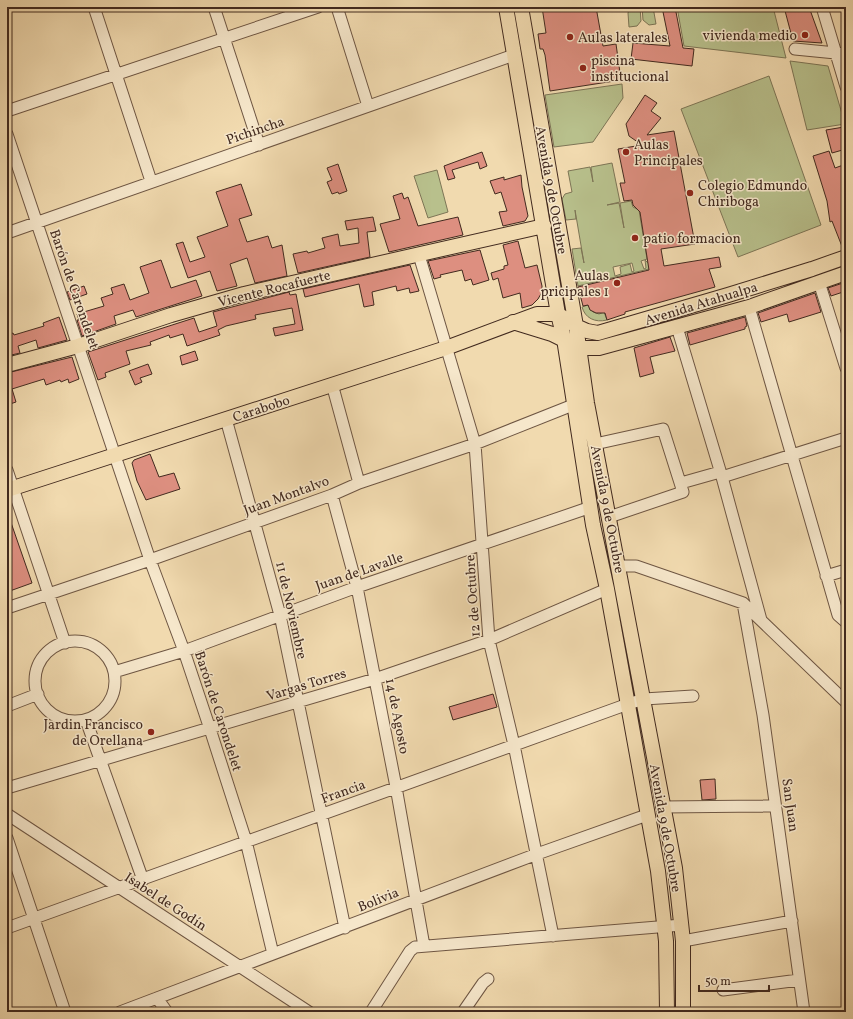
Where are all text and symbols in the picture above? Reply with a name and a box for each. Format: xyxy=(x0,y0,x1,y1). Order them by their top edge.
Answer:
place label: vivienda medio xyxy=(703,27,797,46)
place label: Aulas laterales xyxy=(578,29,667,48)
marker: vivienda medio xyxy=(800,30,810,40)
marker: Aulas laterales xyxy=(565,32,575,42)
place label: piscina institucional xyxy=(591,52,669,87)
marker: piscina institucional xyxy=(578,63,588,73)
street label: Pichincha xyxy=(224,113,287,150)
street label: Avenida 9 de Octubre xyxy=(530,125,571,256)
place label: Aulas Principales xyxy=(634,136,703,171)
marker: Aulas Principales xyxy=(621,147,631,157)
place label: Colegio Edmundo Chiriboga xyxy=(698,177,807,212)
marker: Colegio Edmundo Chiriboga xyxy=(685,188,695,198)
street label: Barón de Carondelet xyxy=(44,227,103,352)
place label: patio formacion xyxy=(643,230,741,249)
marker: patio formacion xyxy=(630,233,640,243)
street label: Vicente Rocafuerte xyxy=(216,266,333,313)
place label: Aulas pricipales 1 xyxy=(540,267,609,302)
marker: Aulas pricipales 1 xyxy=(612,278,622,288)
street label: Avenida Atahualpa xyxy=(643,278,760,331)
street label: Carabobo xyxy=(230,391,292,428)
street label: Avenida 9 de Octubre xyxy=(585,444,628,575)
street label: Juan Montalvo xyxy=(241,472,332,521)
street label: Juan de Lavalle xyxy=(313,548,406,596)
street label: 12 de Octubre xyxy=(461,554,486,638)
street label: 11 de Noviembre xyxy=(270,560,311,661)
street label: Barón de Carondelet xyxy=(189,649,246,774)
street label: Vargas Torres xyxy=(264,664,349,707)
street label: 14 de Agosto xyxy=(380,677,413,756)
place label: Jardin Francisco de Orellana xyxy=(43,716,143,751)
marker: Jardin Francisco de Orellana xyxy=(146,727,156,737)
street label: Avenida 9 de Octubre xyxy=(644,763,685,894)
street label: Francia xyxy=(319,776,368,809)
street label: San Juan xyxy=(776,777,803,833)
street label: Isabel de Godín xyxy=(120,869,210,936)
street label: Bolivia xyxy=(355,884,402,917)
scale bar xyxy=(699,967,769,993)
text: 50 m xyxy=(705,974,731,990)

